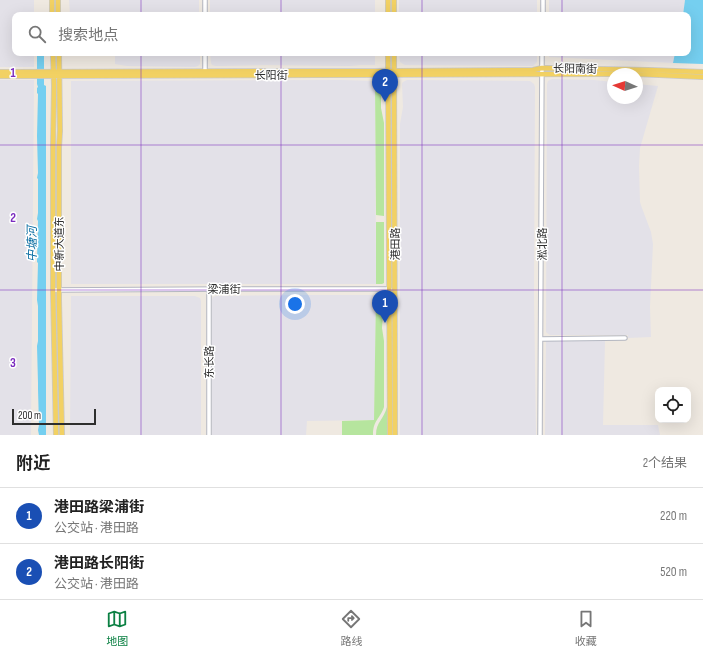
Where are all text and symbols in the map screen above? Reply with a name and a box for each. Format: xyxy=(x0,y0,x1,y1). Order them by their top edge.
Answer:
search box xyxy=(12,12,691,56)
icon: search xyxy=(26,23,48,45)
text: 搜索地点 xyxy=(58,26,118,45)
street label: 长阳南街 xyxy=(553,62,597,76)
text: 1 xyxy=(10,65,16,81)
north arrow xyxy=(607,68,643,104)
street label: 长阳街 xyxy=(255,69,288,82)
pin: 2 xyxy=(372,69,398,102)
text: 2 xyxy=(10,210,16,226)
street label: 中新大道东 xyxy=(53,217,66,272)
water label: 中塘河 xyxy=(25,224,40,262)
street label: 港田路 xyxy=(389,228,402,261)
street label: 淞北路 xyxy=(536,228,549,261)
street label: 梁浦街 xyxy=(208,283,241,296)
pin: 1 xyxy=(372,290,398,323)
your location xyxy=(285,294,305,314)
street label: 东长路 xyxy=(203,346,216,379)
text: 3 xyxy=(10,355,16,371)
map controls xyxy=(655,387,691,423)
button: locate xyxy=(655,387,691,423)
scale bar xyxy=(12,407,96,426)
text: 200 m xyxy=(18,409,41,422)
text: 附近 xyxy=(16,454,50,474)
text: 2个结果 xyxy=(643,455,687,471)
text: 港田路梁浦街 xyxy=(54,498,144,517)
text: 1 xyxy=(26,508,32,524)
text: 220 m xyxy=(660,508,687,524)
text: 公交站 · 港田路 xyxy=(54,520,139,536)
text: 港田路长阳街 xyxy=(54,554,144,573)
text: 2 xyxy=(26,564,32,580)
text: 520 m xyxy=(660,564,687,580)
text: 公交站 · 港田路 xyxy=(54,576,139,592)
tab: 地图 xyxy=(106,608,128,648)
tab: 路线 xyxy=(340,608,362,648)
tab: 收藏 xyxy=(575,608,597,648)

